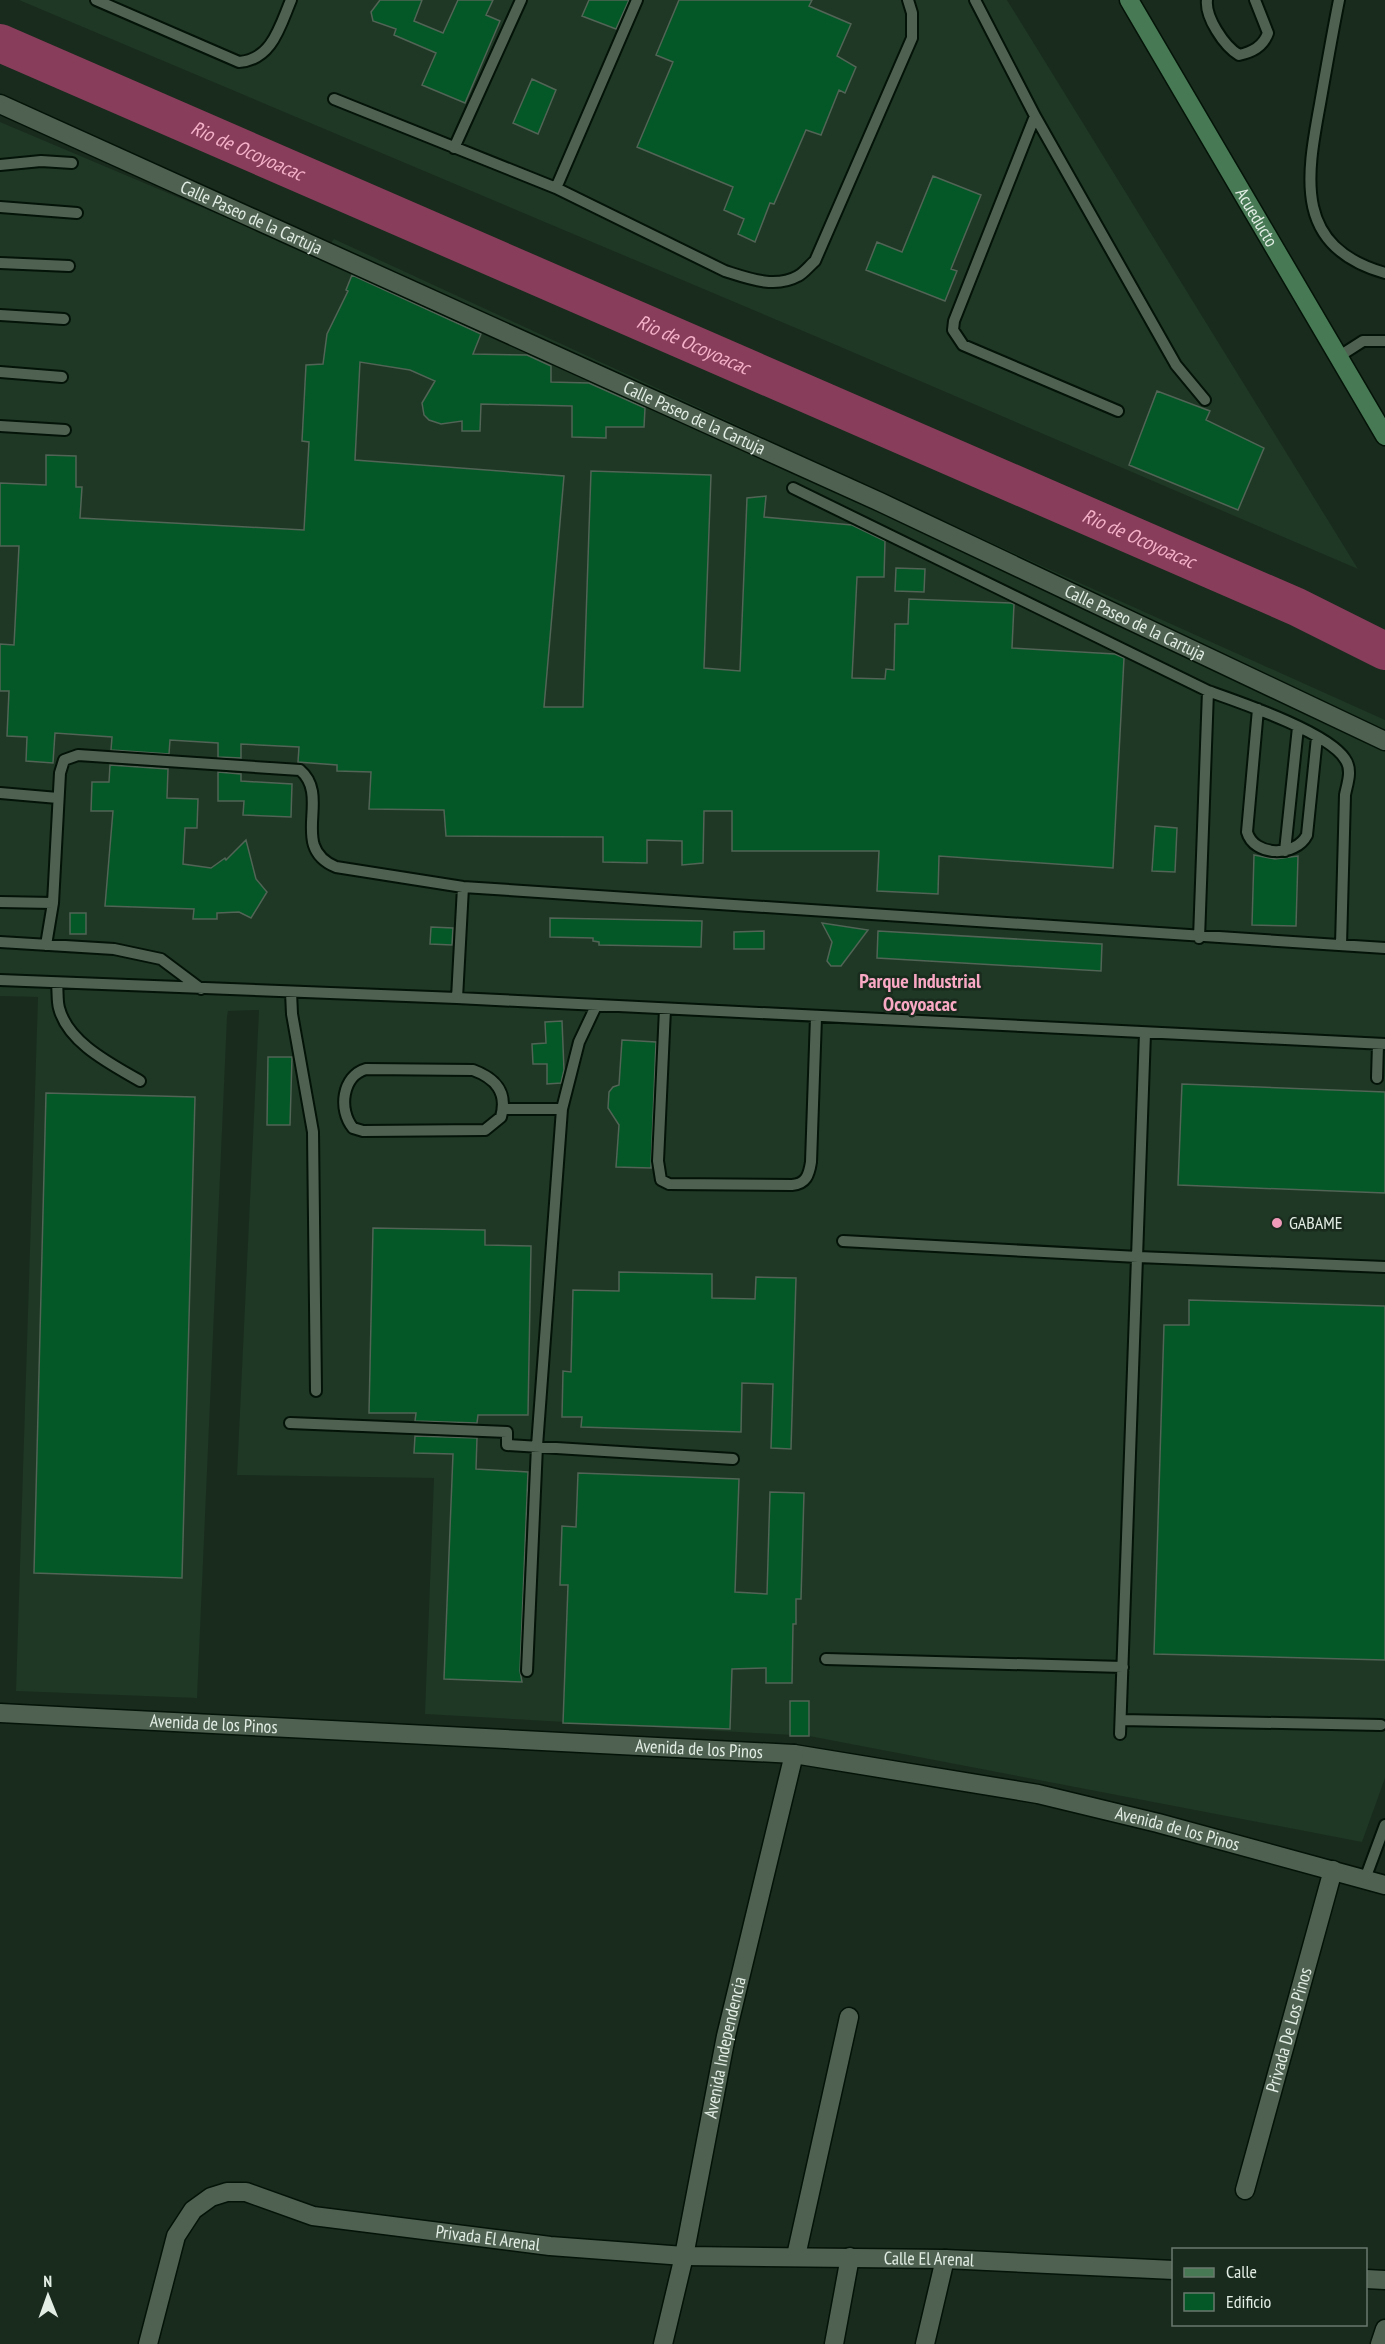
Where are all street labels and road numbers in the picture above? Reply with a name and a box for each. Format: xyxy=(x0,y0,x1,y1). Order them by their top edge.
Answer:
street label: Calle Paseo de la Cartuja xyxy=(177,175,326,259)
street label: Acueducto xyxy=(1231,183,1283,251)
street label: Calle Paseo de la Cartuja xyxy=(620,375,769,460)
street label: Calle Paseo de la Cartuja xyxy=(1061,579,1210,665)
street label: Avenida de los Pinos xyxy=(149,1709,278,1738)
street label: Avenida de los Pinos xyxy=(635,1734,764,1763)
street label: Avenida de los Pinos xyxy=(1113,1801,1242,1856)
street label: Privada De Los Pinos xyxy=(1260,1965,1317,2095)
street label: Avenida Independencia xyxy=(699,1974,751,2120)
street label: Privada El Arenal xyxy=(434,2220,542,2256)
street label: Calle El Arenal xyxy=(884,2246,975,2271)

